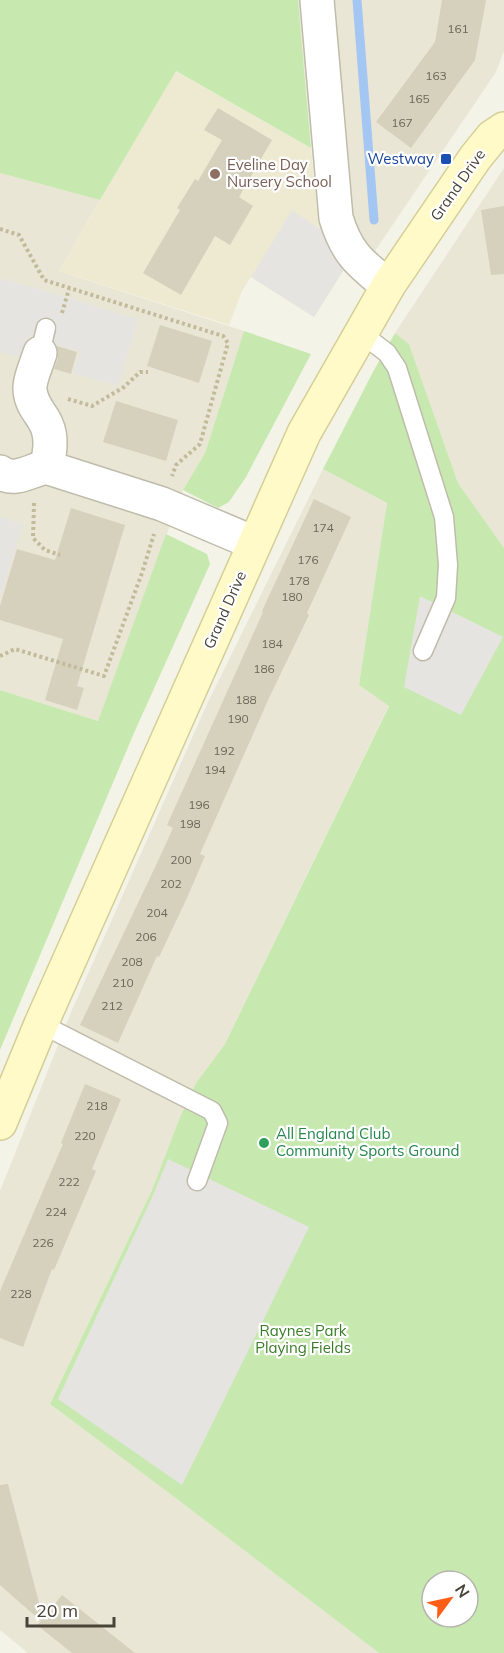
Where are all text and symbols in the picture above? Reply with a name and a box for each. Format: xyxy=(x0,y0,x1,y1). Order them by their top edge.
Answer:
house number: 161 xyxy=(447,21,469,36)
house number: 163 xyxy=(425,68,447,83)
house number: 165 xyxy=(408,91,430,106)
house number: 167 xyxy=(391,115,413,130)
street label: Grand Drive xyxy=(426,145,489,224)
place label: Westway xyxy=(368,149,434,168)
marker: Westway xyxy=(439,152,453,166)
place label: Eveline Day Nursery School xyxy=(227,155,332,191)
marker: Eveline Day Nursery School xyxy=(208,167,222,181)
house number: 174 xyxy=(312,520,334,535)
house number: 176 xyxy=(297,552,319,567)
street label: Grand Drive xyxy=(199,568,250,652)
house number: 178 xyxy=(288,573,310,588)
house number: 180 xyxy=(281,589,303,604)
house number: 184 xyxy=(261,636,283,651)
house number: 186 xyxy=(253,661,275,676)
house number: 188 xyxy=(235,692,257,707)
house number: 190 xyxy=(227,711,249,726)
house number: 192 xyxy=(213,743,235,758)
house number: 194 xyxy=(204,762,226,777)
house number: 196 xyxy=(188,797,210,812)
house number: 198 xyxy=(179,816,201,831)
house number: 200 xyxy=(170,852,192,867)
house number: 202 xyxy=(160,876,182,891)
house number: 204 xyxy=(146,905,168,920)
house number: 206 xyxy=(135,929,157,944)
house number: 208 xyxy=(121,954,143,969)
house number: 210 xyxy=(112,975,134,990)
house number: 212 xyxy=(101,998,123,1013)
house number: 218 xyxy=(86,1098,108,1113)
place label: All England Club Community Sports Ground xyxy=(276,1124,460,1160)
house number: 220 xyxy=(74,1128,96,1143)
marker: All England Club Community Sports Ground xyxy=(257,1136,271,1150)
house number: 222 xyxy=(58,1174,80,1189)
house number: 224 xyxy=(45,1204,67,1219)
house number: 226 xyxy=(32,1235,54,1250)
house number: 228 xyxy=(10,1286,32,1301)
park label: Raynes Park Playing Fields xyxy=(255,1321,351,1357)
north arrow xyxy=(420,1569,480,1629)
text: N xyxy=(451,1580,474,1601)
scale bar xyxy=(27,1590,114,1628)
text: 20 m xyxy=(36,1599,78,1622)

